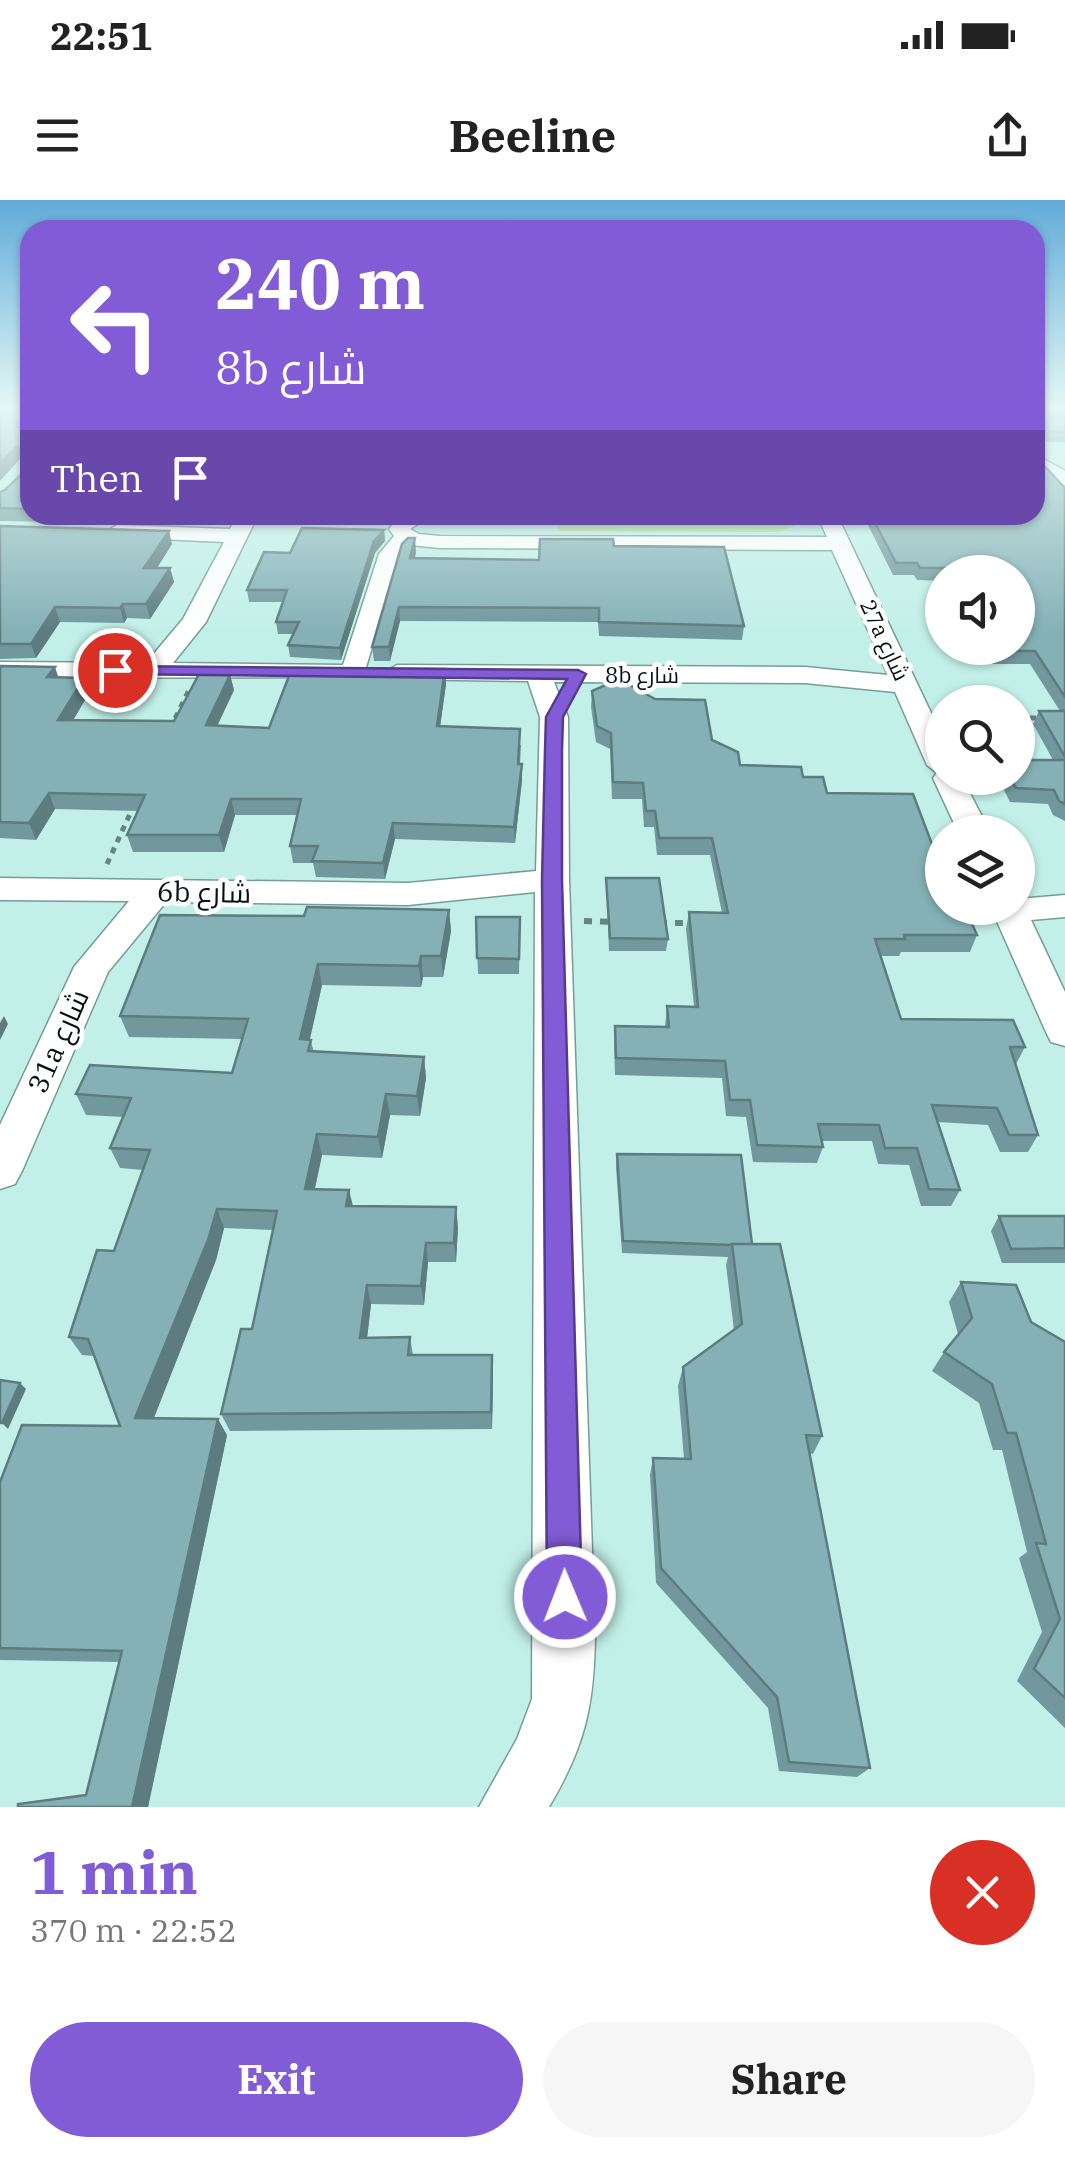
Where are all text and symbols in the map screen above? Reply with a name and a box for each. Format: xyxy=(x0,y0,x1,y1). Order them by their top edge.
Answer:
text: 22:51 xyxy=(50,11,153,60)
text: Beeline xyxy=(449,106,616,164)
icon: menu xyxy=(30,108,85,163)
icon: share xyxy=(980,108,1035,163)
text: 240 m xyxy=(215,237,425,328)
icon: left xyxy=(50,260,180,390)
text: 8b شارع xyxy=(215,338,367,396)
icon: arrive xyxy=(163,450,218,505)
text: Then xyxy=(50,453,143,502)
map controls xyxy=(925,555,1035,925)
button: sound xyxy=(925,555,1035,665)
street label: 27a شارع xyxy=(853,595,917,685)
pin xyxy=(73,628,158,713)
icon: arrive xyxy=(88,643,143,698)
street label: 8b شارع xyxy=(605,660,679,690)
button: search xyxy=(925,685,1035,795)
button: layers xyxy=(925,815,1035,925)
street label: 6b شارع xyxy=(157,872,251,912)
street label: 31a شارع xyxy=(18,983,98,1099)
position arrow xyxy=(513,1545,617,1649)
text: 1 min xyxy=(30,1832,198,1911)
button: close xyxy=(930,1840,1035,1945)
text: 370 m · 22:52 xyxy=(30,1909,237,1951)
button: Exit xyxy=(30,2022,523,2137)
button: Share xyxy=(543,2022,1035,2137)

